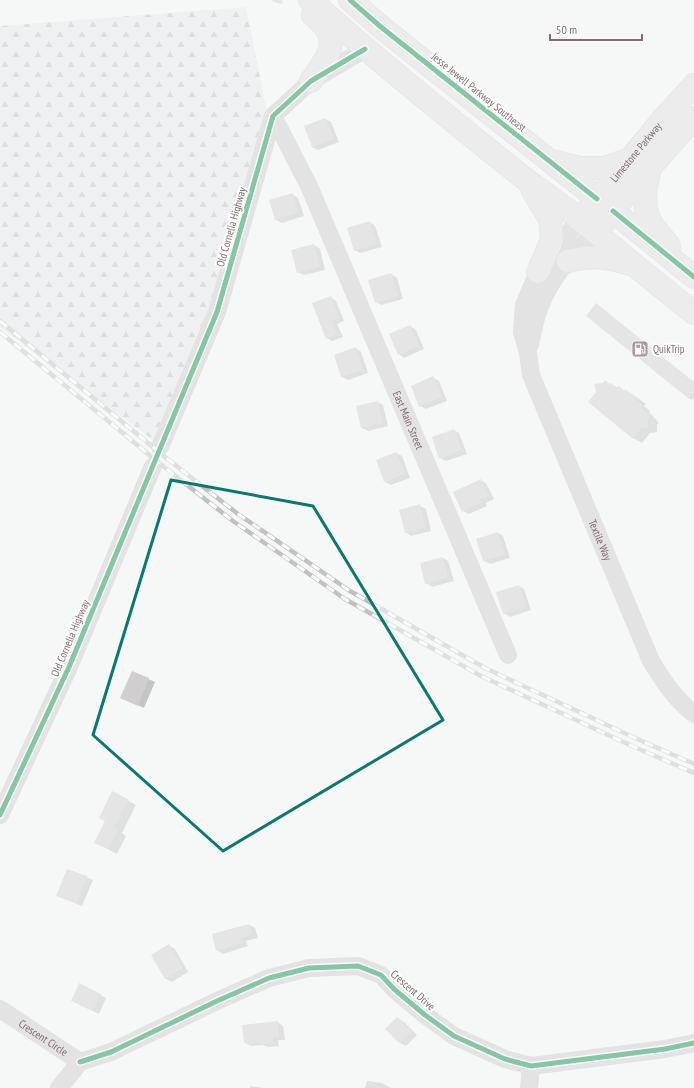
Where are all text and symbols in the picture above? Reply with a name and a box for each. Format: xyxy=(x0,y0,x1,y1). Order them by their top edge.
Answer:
scale bar xyxy=(550,16,642,42)
text: 50 m xyxy=(556,22,577,37)
street label: Jesse Jewell Parkway Southeast xyxy=(428,49,529,135)
street label: Limestone Parkway xyxy=(607,119,665,185)
street label: Old Cornelia Highway xyxy=(213,185,249,268)
fuel station icon: QuikTrip xyxy=(630,339,650,359)
place label: QuikTrip xyxy=(653,342,685,356)
street label: East Main Street xyxy=(390,389,427,451)
street label: Textile Way xyxy=(585,517,615,563)
street label: Old Cornelia Highway xyxy=(48,597,93,679)
street label: Crescent Drive xyxy=(388,967,439,1013)
street label: Crescent Circle xyxy=(16,1016,71,1059)

